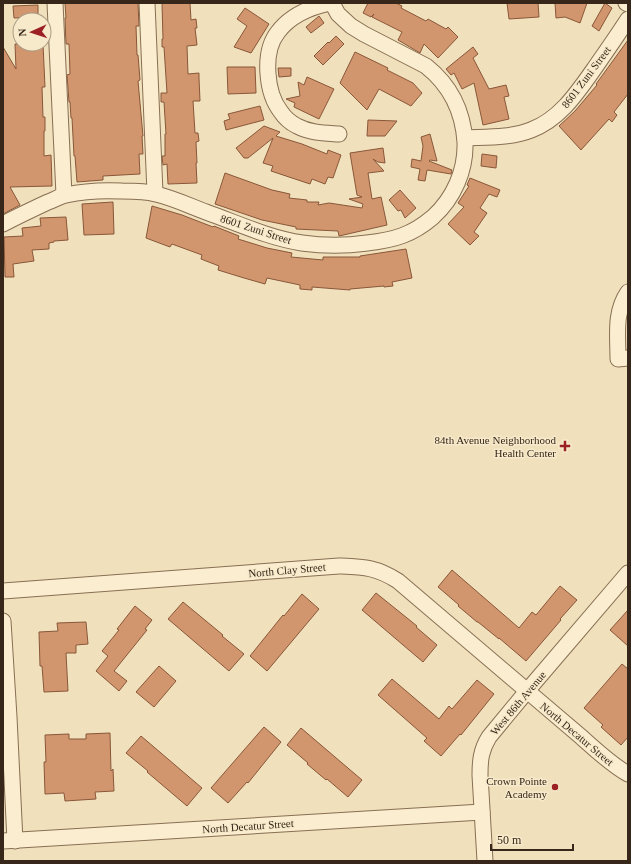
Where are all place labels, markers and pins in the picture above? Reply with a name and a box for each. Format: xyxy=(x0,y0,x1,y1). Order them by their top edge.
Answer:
place label: 84th Avenue Neighborhood Health Center xyxy=(435,434,556,459)
marker: 84th Avenue Neighborhood Health Center xyxy=(559,440,571,452)
place label: Crown Pointe Academy xyxy=(486,775,547,800)
marker: Crown Pointe Academy xyxy=(550,782,560,792)

